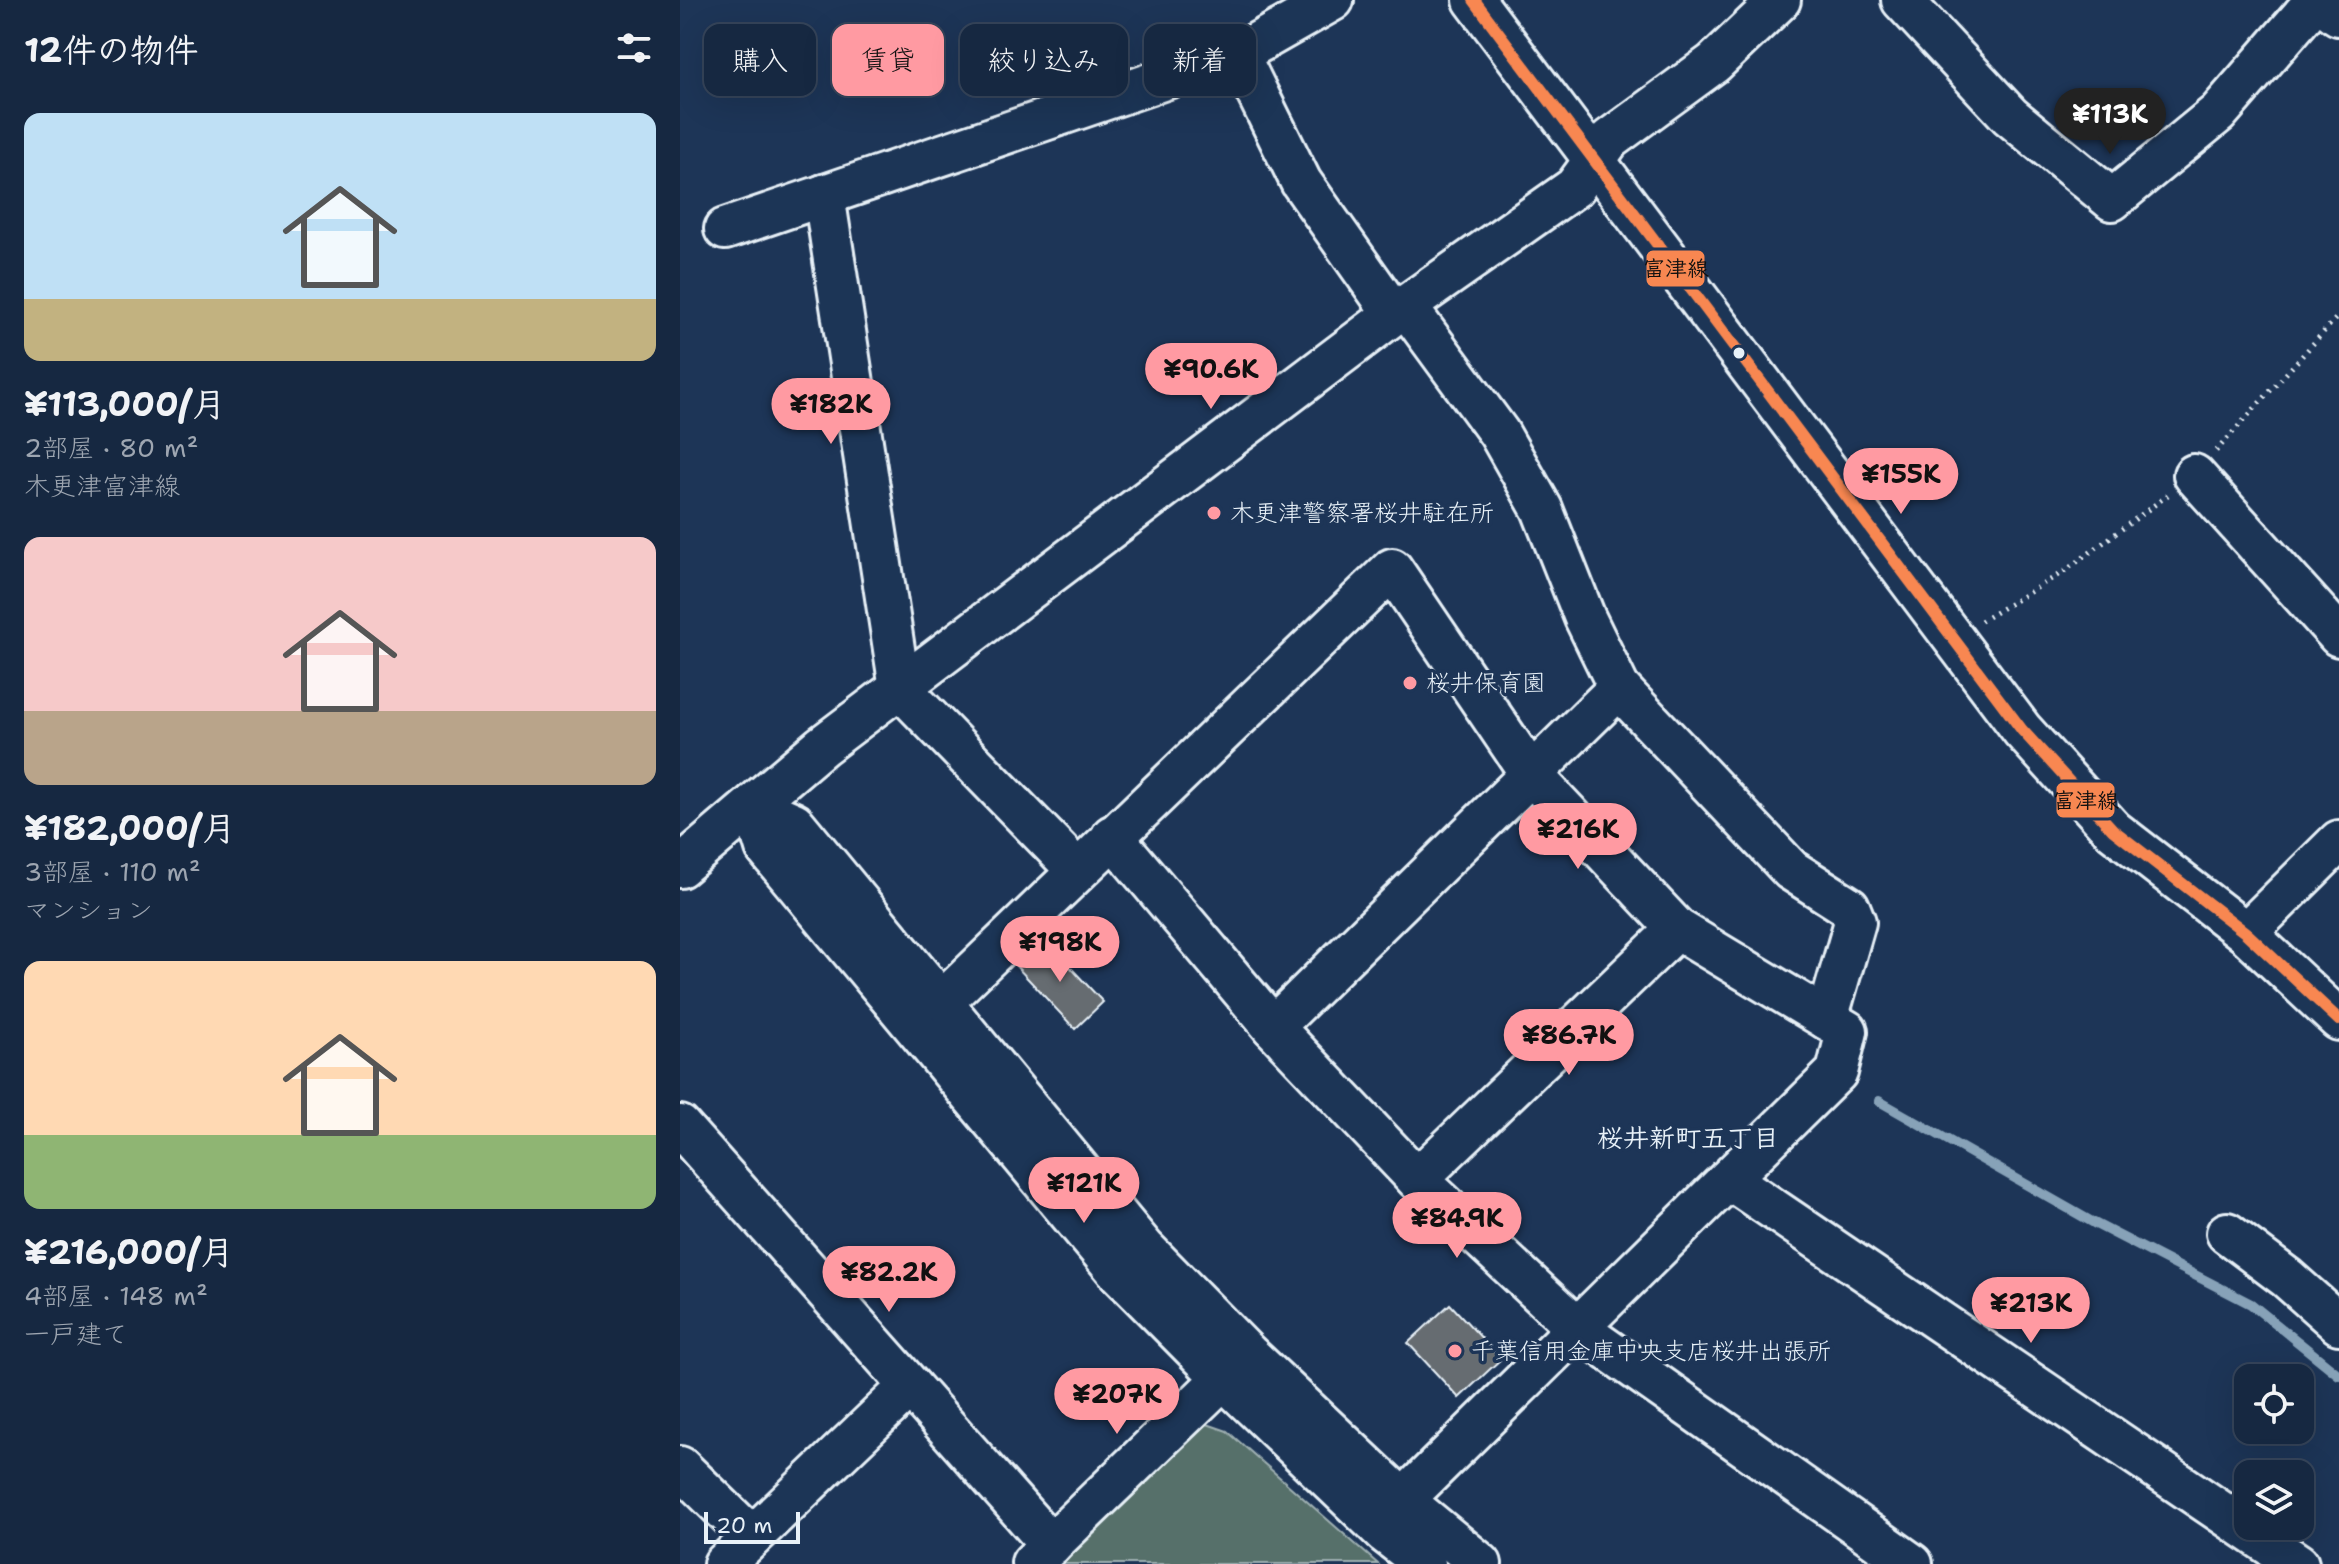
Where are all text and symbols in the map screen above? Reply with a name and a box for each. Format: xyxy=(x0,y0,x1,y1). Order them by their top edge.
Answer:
chip: 購入 xyxy=(704,24,816,96)
chip: 賃貸 xyxy=(832,24,944,96)
chip: 絞り込み xyxy=(960,24,1128,96)
chip: 新着 xyxy=(1144,24,1256,96)
icon: filters xyxy=(612,26,656,70)
text: 12件の物件 xyxy=(24,27,198,73)
pin: ¥113K xyxy=(2054,88,2166,156)
text: ¥113K xyxy=(2072,96,2148,131)
icon: home xyxy=(268,165,412,309)
line badge: 富津線 xyxy=(1645,249,1706,288)
text: 富津線 xyxy=(1643,254,1709,283)
pin: ¥90.6K xyxy=(1146,343,1276,411)
unlabelled marker xyxy=(1731,345,1747,361)
text: ¥90.6K xyxy=(1163,351,1259,386)
pin: ¥182K xyxy=(775,378,887,446)
text: ¥113,000/月 xyxy=(24,381,226,427)
text: ¥182K xyxy=(789,386,873,421)
text: 2部屋 · 80 m² xyxy=(24,430,198,465)
pin: ¥155K xyxy=(1845,448,1957,516)
text: ¥155K xyxy=(1861,456,1941,491)
text: 木更津富津線 xyxy=(24,468,180,503)
place label: 木更津警察署桜井駐在所 xyxy=(1230,497,1494,529)
marker: 木更津警察署桜井駐在所 xyxy=(1205,504,1223,522)
icon: home xyxy=(268,589,412,733)
place label: 桜井保育園 xyxy=(1426,667,1546,699)
marker: 桜井保育園 xyxy=(1401,674,1419,692)
line badge: 富津線 xyxy=(2055,781,2116,819)
text: 富津線 xyxy=(2053,786,2119,815)
pin: ¥216K xyxy=(1522,803,1634,871)
text: ¥182,000/月 xyxy=(24,805,236,851)
text: ¥216K xyxy=(1537,811,1619,846)
text: 3部屋 · 110 m² xyxy=(24,854,201,889)
text: マンション xyxy=(24,892,153,927)
pin: ¥198K xyxy=(1004,916,1116,984)
text: ¥198K xyxy=(1018,924,1102,959)
pin: ¥86.7K xyxy=(1504,1009,1634,1077)
icon: home xyxy=(268,1013,412,1157)
text: ¥86.7K xyxy=(1522,1017,1616,1052)
district label: 桜井新町五丁目 xyxy=(1597,1120,1779,1155)
pin: ¥121K xyxy=(1028,1157,1140,1225)
text: ¥121K xyxy=(1046,1165,1122,1200)
pin: ¥84.9K xyxy=(1392,1192,1522,1260)
text: ¥84.9K xyxy=(1410,1200,1504,1235)
text: ¥216,000/月 xyxy=(24,1229,234,1275)
pin: ¥82.2K xyxy=(824,1246,954,1314)
text: ¥82.2K xyxy=(840,1254,938,1289)
pin: ¥213K xyxy=(1975,1277,2087,1345)
text: 4部屋 · 148 m² xyxy=(24,1278,208,1313)
text: ¥213K xyxy=(1990,1285,2072,1320)
text: 一戸建て xyxy=(24,1316,128,1351)
place label: 千葉信用金庫中央支店桜井出張所 xyxy=(1471,1335,1831,1367)
marker: 千葉信用金庫中央支店桜井出張所 xyxy=(1446,1342,1464,1360)
map controls xyxy=(2234,1364,2314,1540)
button: locate xyxy=(2234,1364,2314,1444)
pin: ¥207K xyxy=(1061,1368,1173,1436)
text: ¥207K xyxy=(1072,1376,1162,1411)
button: layers xyxy=(2234,1460,2314,1540)
scale bar xyxy=(704,1508,800,1544)
text: 20 m xyxy=(716,1511,773,1540)

